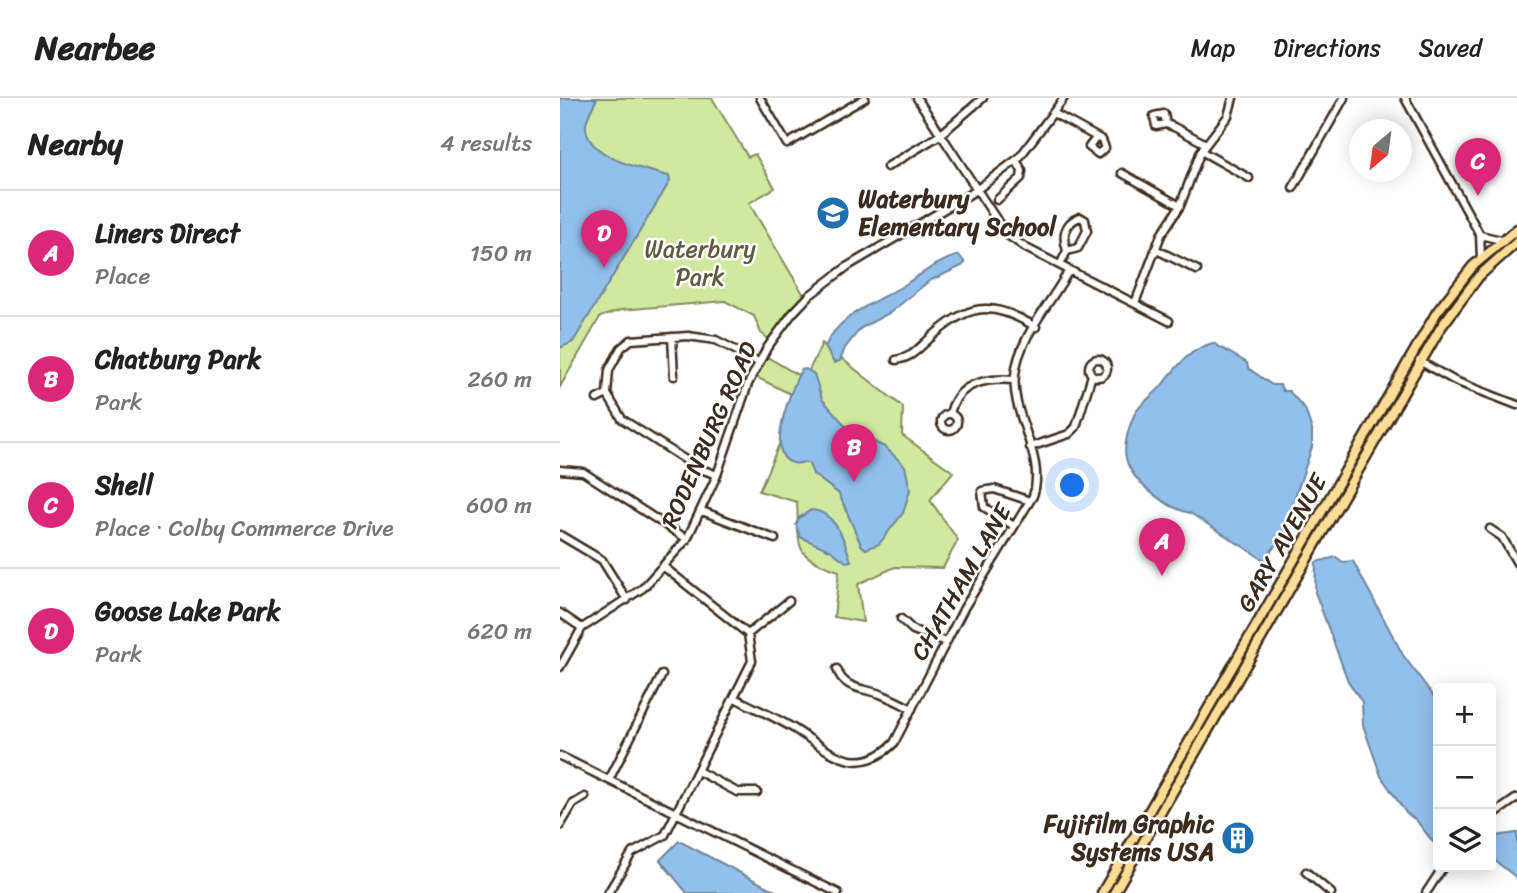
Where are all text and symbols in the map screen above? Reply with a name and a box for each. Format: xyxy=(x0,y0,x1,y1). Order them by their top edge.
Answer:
text: Nearbee xyxy=(35,19,155,77)
text: Map xyxy=(1191,27,1235,69)
text: Directions xyxy=(1273,27,1381,69)
text: Saved xyxy=(1419,27,1482,69)
text: Nearby xyxy=(28,117,123,171)
north arrow xyxy=(1349,119,1412,182)
text: 4 results xyxy=(440,123,532,164)
pin: C xyxy=(1455,138,1501,196)
place label: Waterbury Elementary School xyxy=(858,178,1057,248)
school or university icon: Waterbury Elementary School xyxy=(814,194,852,232)
text: Liners Direct xyxy=(95,210,240,256)
pin: D xyxy=(581,210,627,268)
park label: Waterbury Park xyxy=(644,228,756,298)
text: A xyxy=(43,233,59,274)
text: 150 m xyxy=(470,233,532,274)
text: Place xyxy=(95,256,150,297)
street label: RODENBURG ROAD xyxy=(649,334,769,535)
text: Chatburg Park xyxy=(95,336,261,382)
text: B xyxy=(44,359,58,400)
text: 260 m xyxy=(467,359,532,400)
text: Park xyxy=(95,382,142,423)
pin: B xyxy=(831,424,877,482)
text: Shell xyxy=(95,462,153,508)
street label: GARY AVENUE xyxy=(1225,464,1340,620)
your location xyxy=(1055,468,1089,502)
text: C xyxy=(44,485,58,526)
text: 600 m xyxy=(466,485,532,526)
street label: CHATHAM LANE xyxy=(899,494,1024,669)
text: Place · Colby Commerce Drive xyxy=(95,508,394,549)
pin: A xyxy=(1139,518,1185,576)
text: Goose Lake Park xyxy=(95,588,280,634)
text: D xyxy=(44,611,58,652)
text: 620 m xyxy=(467,611,532,652)
text: Park xyxy=(95,634,142,675)
map controls xyxy=(1433,683,1496,872)
button: + xyxy=(1433,683,1496,746)
button: − xyxy=(1433,746,1496,809)
place label: Fujifilm Graphic Systems USA xyxy=(1043,803,1215,873)
button: layers xyxy=(1433,809,1496,872)
building icon: Fujifilm Graphic Systems USA xyxy=(1219,819,1257,857)

